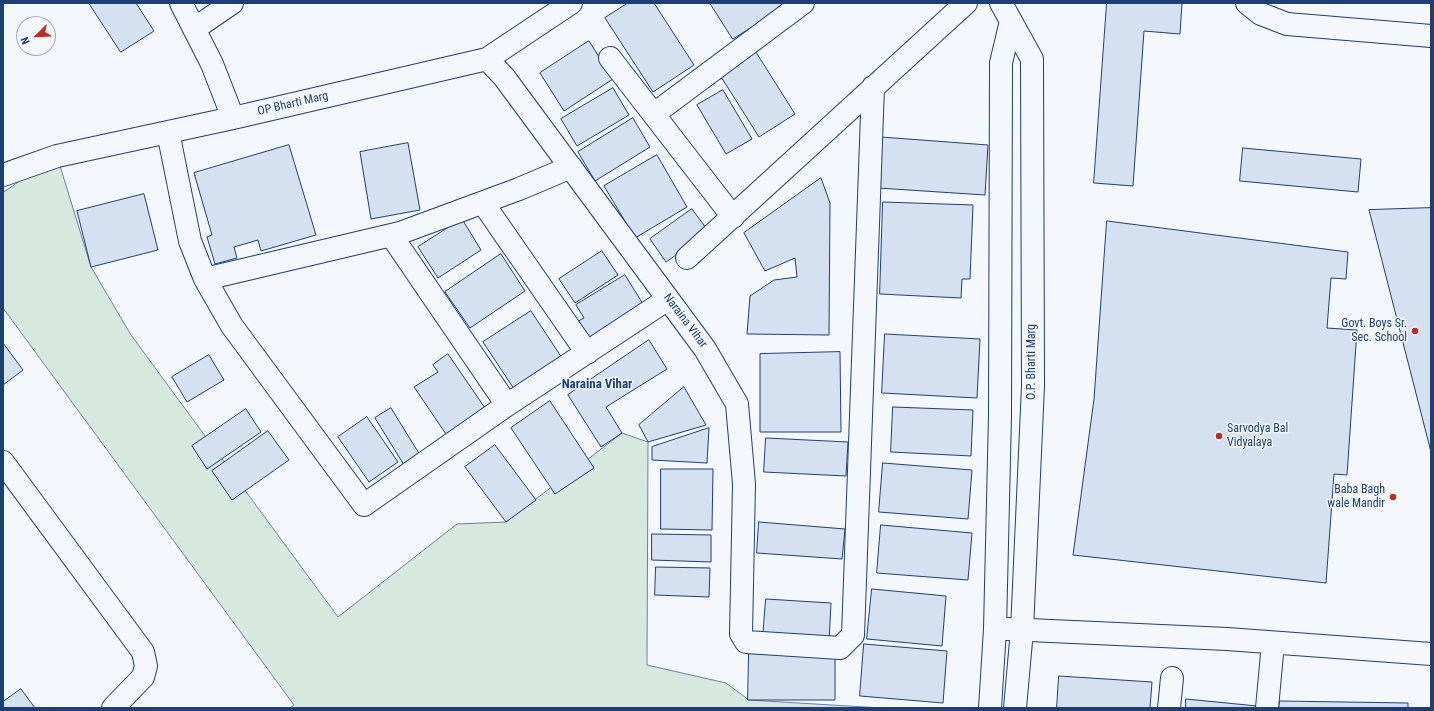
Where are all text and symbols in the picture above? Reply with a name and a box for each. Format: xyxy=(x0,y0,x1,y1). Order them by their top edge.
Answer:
north arrow xyxy=(16,16,56,56)
text: N xyxy=(18,35,33,46)
street label: OP Bharti Marg xyxy=(256,89,330,119)
street label: Naraina Vihar xyxy=(660,291,710,351)
place label: Govt. Boys Sr. Sec. School xyxy=(1341,317,1407,345)
street label: O.P. Bharti Marg xyxy=(1025,324,1039,400)
marker: Govt. Boys Sr. Sec. School xyxy=(1410,326,1420,336)
district label: Naraina Vihar xyxy=(562,377,632,393)
place label: Sarvodya Bal Vidyalaya xyxy=(1227,422,1288,450)
marker: Sarvodya Bal Vidyalaya xyxy=(1214,431,1224,441)
place label: Baba Bagh wale Mandir xyxy=(1327,483,1385,511)
marker: Baba Bagh wale Mandir xyxy=(1388,492,1398,502)

